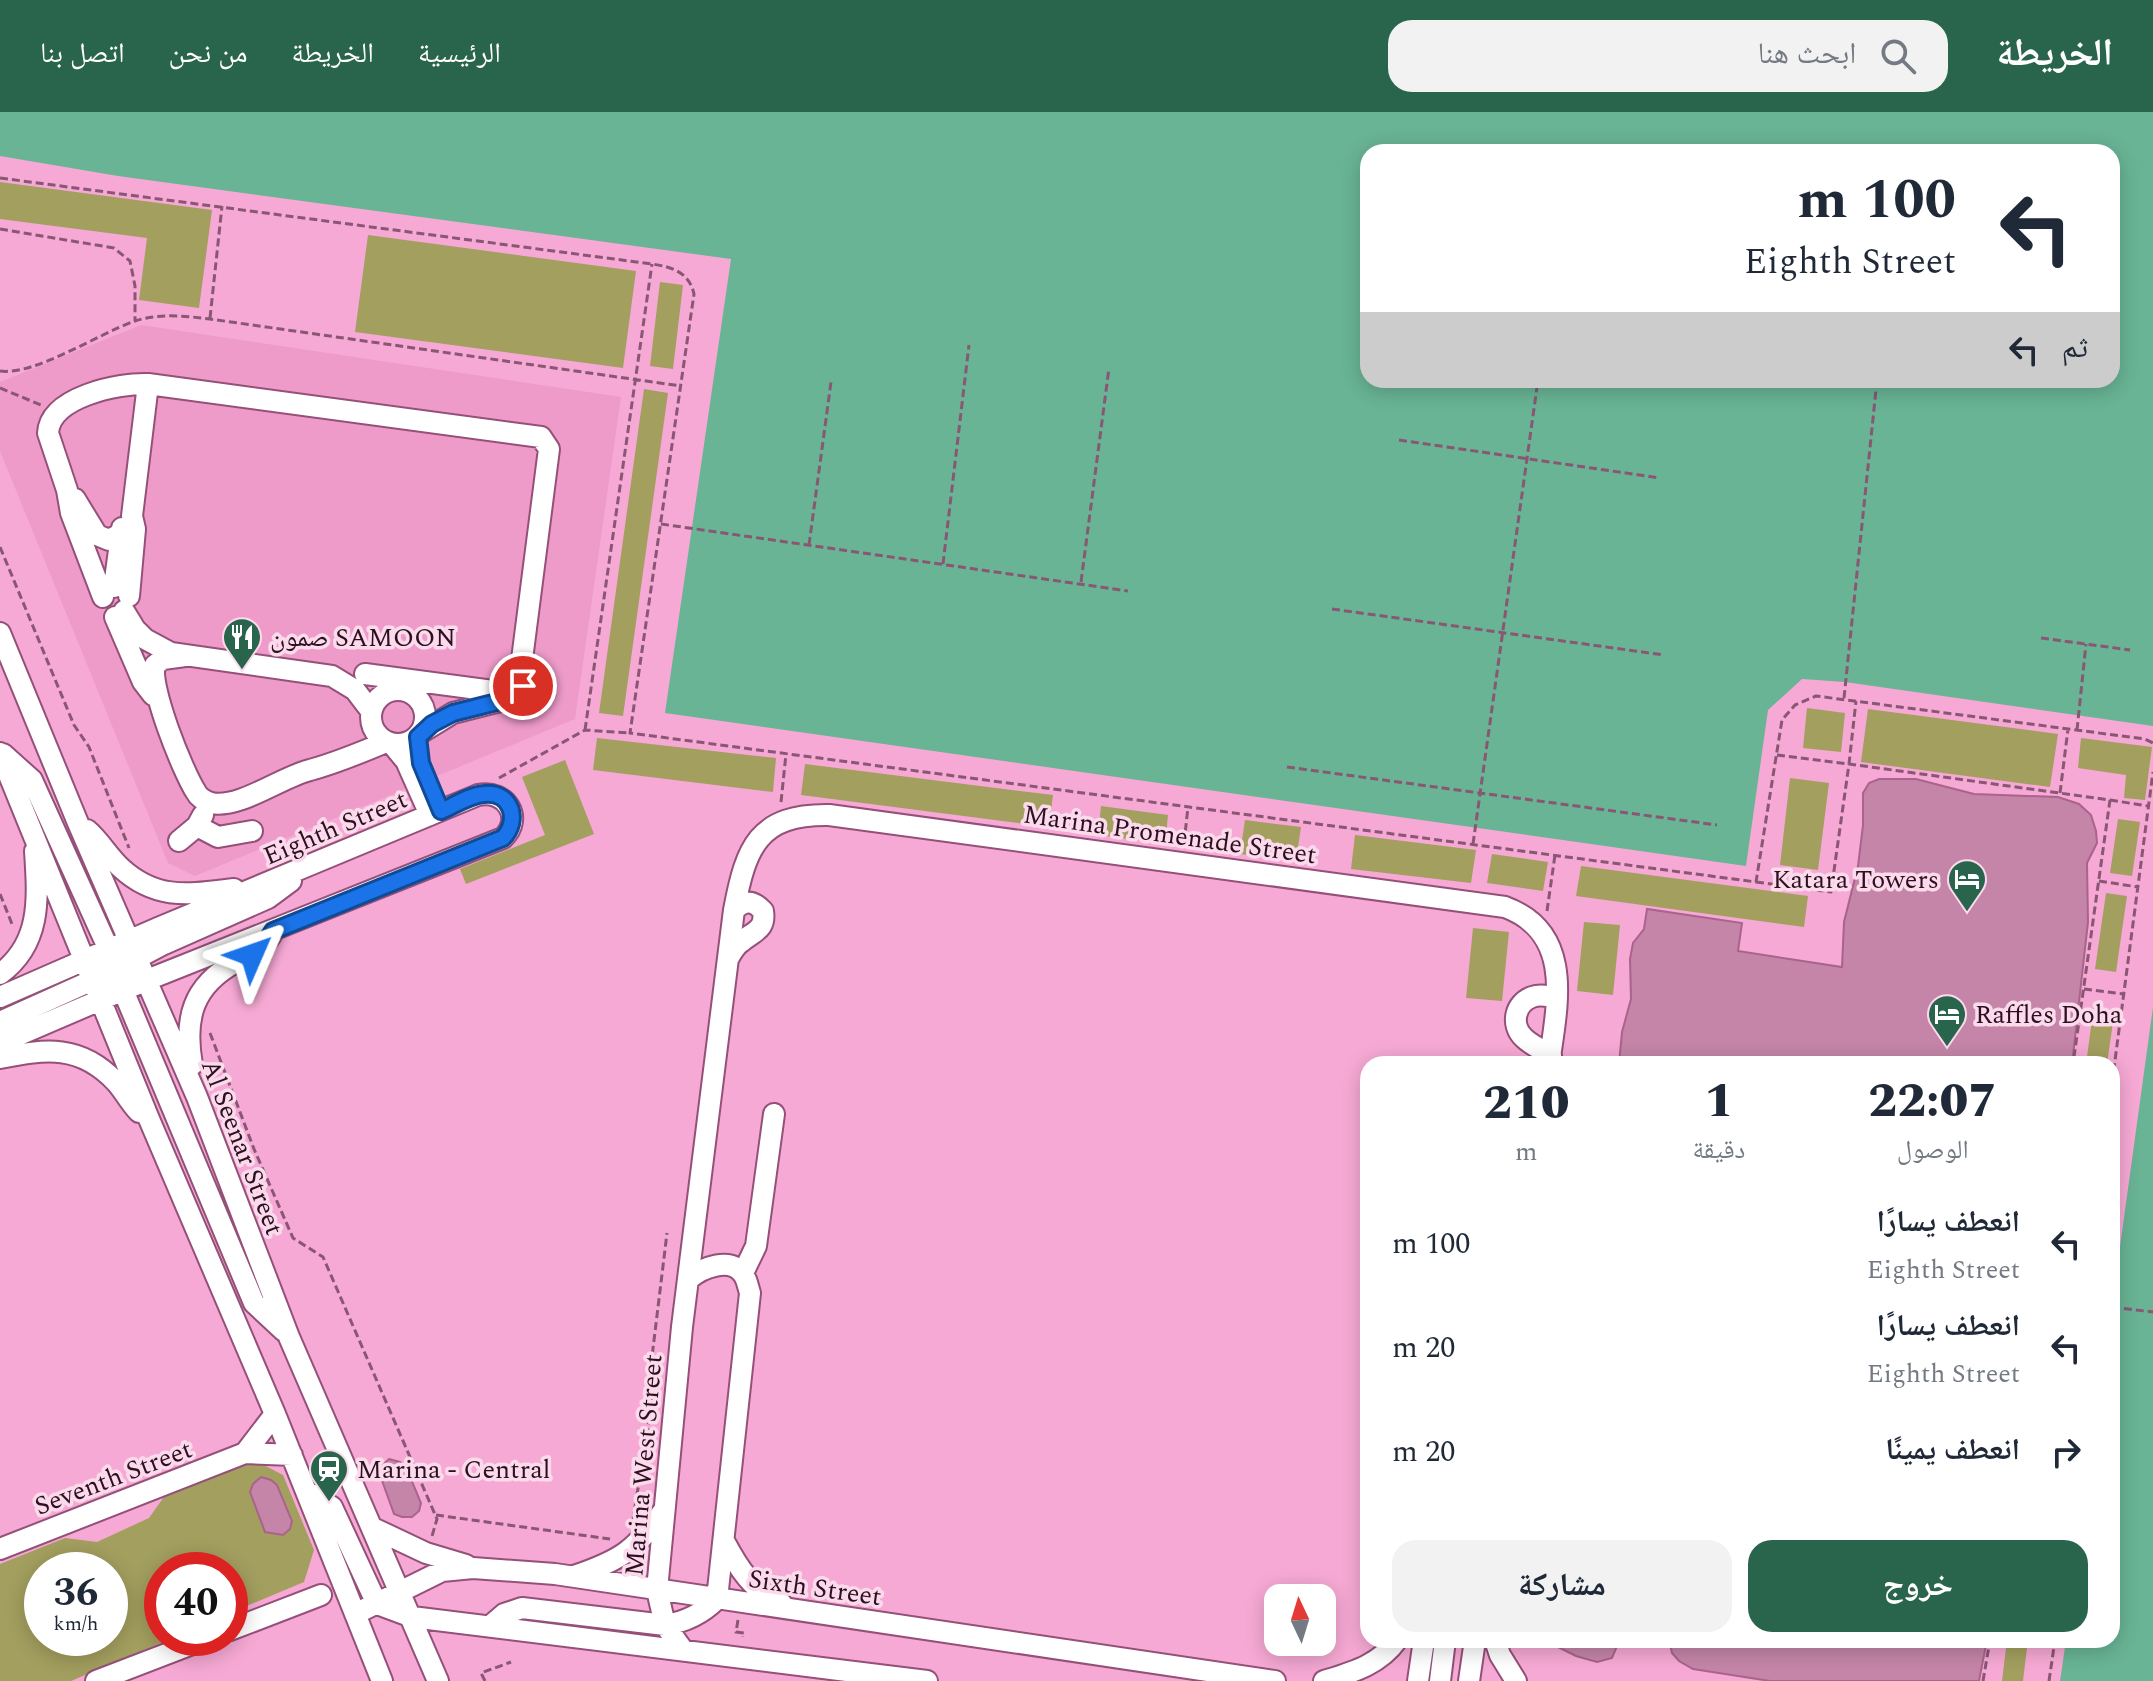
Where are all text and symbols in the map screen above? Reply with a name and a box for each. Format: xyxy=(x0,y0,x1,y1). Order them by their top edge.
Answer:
search box xyxy=(1388,20,1948,92)
text: الخريطة xyxy=(1996,25,2113,83)
text: ابحث هنا xyxy=(1757,31,1856,77)
text: اتصل بنا xyxy=(40,32,125,75)
text: من نحن xyxy=(169,32,247,75)
text: الخريطة xyxy=(291,32,374,75)
text: الرئيسية xyxy=(418,32,501,75)
icon: search xyxy=(1876,34,1920,78)
text: 100 m xyxy=(1797,158,1956,243)
icon: left xyxy=(1984,176,2088,280)
text: Eighth Street xyxy=(1744,235,1956,290)
text: ثم xyxy=(2062,325,2088,371)
icon: left xyxy=(2002,328,2046,372)
restaurant icon: صمون SAMOON xyxy=(221,616,263,671)
place label: صمون SAMOON xyxy=(270,618,456,658)
pin xyxy=(489,652,557,720)
icon: arrive xyxy=(501,664,545,708)
street label: Eighth Street xyxy=(257,780,414,876)
street label: Marina Promenade Street xyxy=(1021,795,1319,875)
hotel icon: Katara Towers xyxy=(1946,858,1988,913)
place label: Katara Towers xyxy=(1772,860,1939,900)
position arrow xyxy=(210,913,294,997)
hotel icon: Raffles Doha xyxy=(1926,993,1968,1048)
place label: Raffles Doha xyxy=(1975,995,2123,1035)
street label: Al Seenar Street xyxy=(190,1054,294,1241)
text: 1 xyxy=(1704,1065,1733,1138)
text: 22:07 xyxy=(1868,1065,1997,1138)
text: 210 xyxy=(1483,1067,1569,1140)
text: دقيقة xyxy=(1692,1130,1745,1170)
text: الوصول xyxy=(1897,1130,1969,1170)
text: m xyxy=(1515,1132,1537,1172)
text: انعطف يسارًا xyxy=(1876,1199,2020,1245)
text: 100 m xyxy=(1392,1221,1470,1267)
icon: left xyxy=(2044,1222,2088,1266)
text: Eighth Street xyxy=(1867,1250,2020,1290)
text: انعطف يسارًا xyxy=(1876,1303,2020,1349)
text: 20 m xyxy=(1392,1325,1455,1371)
icon: left xyxy=(2044,1326,2088,1370)
street label: Marina West Street xyxy=(614,1352,674,1578)
text: Eighth Street xyxy=(1867,1354,2020,1394)
text: انعطف يمينًا xyxy=(1885,1427,2020,1473)
street label: Seventh Street xyxy=(29,1429,198,1526)
text: 20 m xyxy=(1392,1429,1455,1475)
icon: right xyxy=(2044,1430,2088,1474)
station icon: Marina - Central xyxy=(308,1448,350,1503)
place label: Marina - Central xyxy=(357,1450,550,1490)
button: مشاركة xyxy=(1392,1540,1732,1632)
button: خروج xyxy=(1748,1540,2088,1632)
speed limit sign: 40 xyxy=(144,1552,248,1656)
street label: Sixth Street xyxy=(746,1559,884,1617)
text: 36 xyxy=(54,1563,98,1624)
north arrow xyxy=(1264,1584,1336,1656)
map controls xyxy=(1264,1584,1336,1656)
text: km/h xyxy=(54,1609,99,1639)

